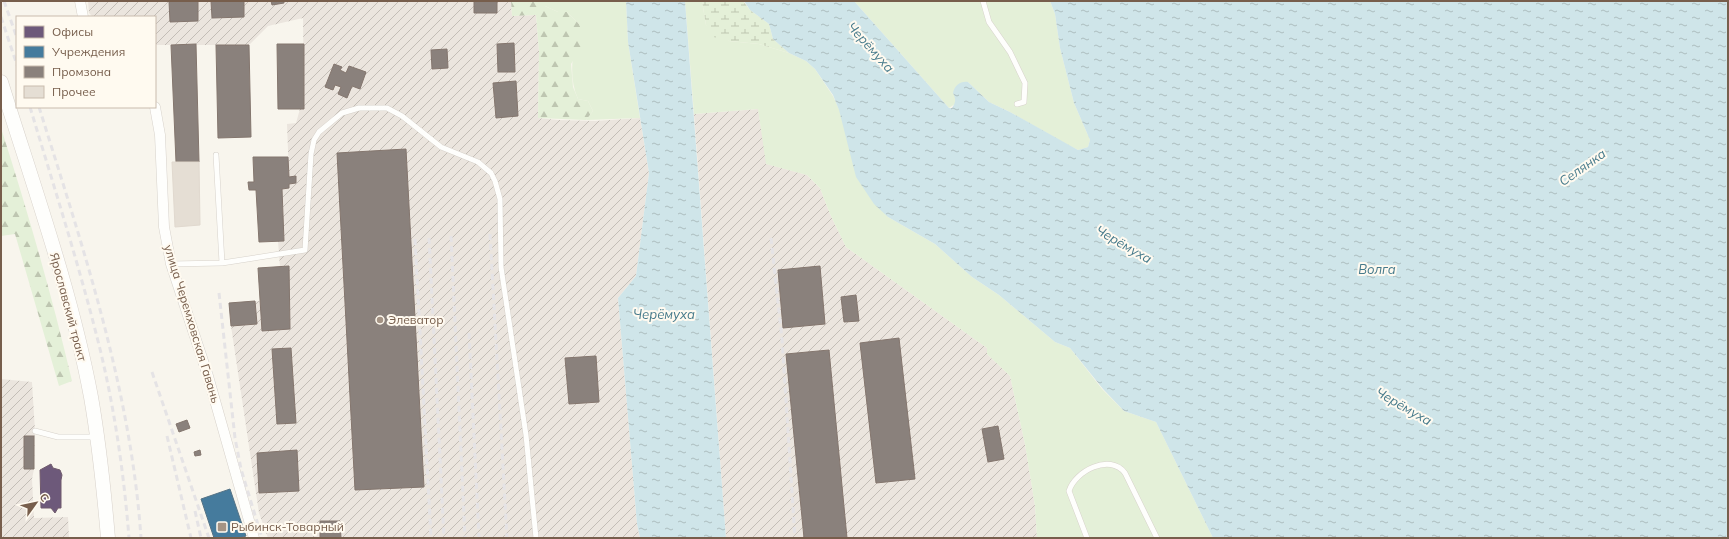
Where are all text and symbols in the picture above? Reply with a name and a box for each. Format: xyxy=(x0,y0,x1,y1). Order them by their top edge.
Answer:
legend xyxy=(16,16,156,108)
water label: Черёмуха xyxy=(844,19,898,75)
text: Офисы xyxy=(52,24,93,39)
text: Учреждения xyxy=(51,44,125,59)
text: Промзона xyxy=(52,64,111,79)
text: Прочее xyxy=(52,84,96,99)
water label: Селянка xyxy=(1556,145,1609,189)
water label: Черёмуха xyxy=(1093,222,1155,266)
street label: улица Черемховская Гавань xyxy=(161,243,224,405)
street label: Ярославский тракт xyxy=(47,251,90,363)
water label: Волга xyxy=(1358,261,1396,277)
water label: Черёмуха xyxy=(633,306,695,322)
place label: Элеватор xyxy=(388,312,444,327)
marker: Элеватор xyxy=(375,315,385,325)
water label: Черёмуха xyxy=(1373,384,1435,428)
north arrow xyxy=(16,483,56,523)
text: С xyxy=(36,491,53,505)
place label: Рыбинск-Товарный xyxy=(231,519,344,534)
marker: Рыбинск-Товарный xyxy=(216,521,228,533)

